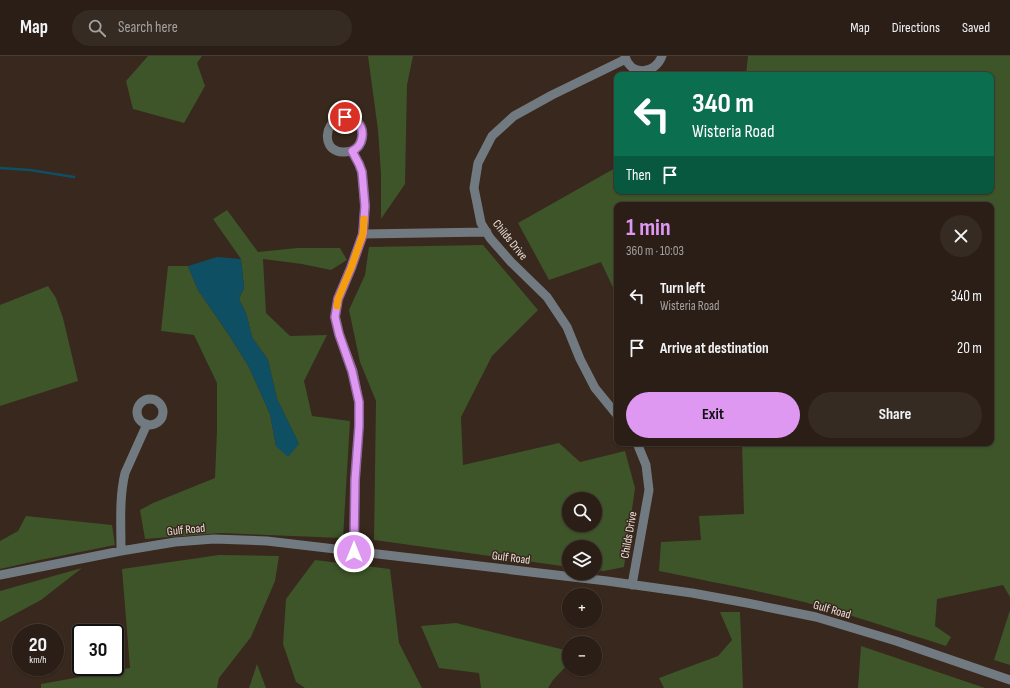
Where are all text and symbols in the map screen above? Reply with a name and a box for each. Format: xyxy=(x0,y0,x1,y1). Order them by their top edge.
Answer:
search box xyxy=(72,10,352,46)
text: Map xyxy=(20,16,48,39)
icon: search xyxy=(86,17,108,39)
text: Search here xyxy=(118,18,178,37)
text: Map xyxy=(850,19,870,36)
text: Directions xyxy=(892,19,940,36)
text: Saved xyxy=(962,19,990,36)
text: 340 m xyxy=(692,87,754,120)
icon: left xyxy=(626,88,678,140)
pin xyxy=(328,100,362,134)
icon: arrive xyxy=(334,106,356,128)
text: Wisteria Road xyxy=(692,121,774,142)
icon: arrive xyxy=(659,164,681,186)
text: Then xyxy=(626,166,651,185)
text: 1 min xyxy=(626,213,671,242)
button: close xyxy=(940,215,982,257)
street label: Childs Drive xyxy=(489,217,531,263)
text: 360 m · 10:03 xyxy=(626,243,684,259)
text: Turn left xyxy=(660,279,705,298)
icon: left xyxy=(626,285,648,307)
text: 340 m xyxy=(951,287,982,306)
text: Wisteria Road xyxy=(660,298,720,314)
icon: arrive xyxy=(626,337,648,359)
text: Arrive at destination xyxy=(660,339,769,358)
text: 20 m xyxy=(957,339,982,358)
button: Exit xyxy=(626,392,800,438)
button: Share xyxy=(808,392,982,438)
map controls xyxy=(562,492,602,676)
button: search xyxy=(562,492,602,532)
street label: Childs Drive xyxy=(617,510,641,560)
street label: Gulf Road xyxy=(166,521,206,539)
position arrow xyxy=(333,531,375,573)
button: layers xyxy=(562,540,602,580)
street label: Gulf Road xyxy=(491,548,531,568)
button: + xyxy=(562,588,602,628)
street label: Gulf Road xyxy=(811,597,853,623)
speed limit sign: 30 xyxy=(72,624,124,676)
text: 20 xyxy=(29,633,47,657)
button: − xyxy=(562,636,602,676)
text: km/h xyxy=(29,654,47,666)

